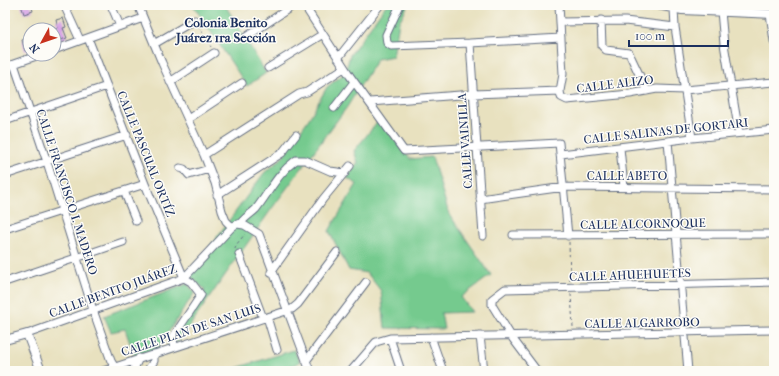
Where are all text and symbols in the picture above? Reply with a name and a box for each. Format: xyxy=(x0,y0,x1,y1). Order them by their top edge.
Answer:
district label: Colonia Benito Juárez 1ra Sección xyxy=(174,15,276,46)
north arrow xyxy=(22,22,62,62)
scale bar xyxy=(629,22,728,48)
text: 100 m xyxy=(635,29,665,43)
text: N xyxy=(27,40,42,55)
street label: CALLE ALIZO xyxy=(576,72,654,96)
street label: CALLE PASCUAL ORTÍZ xyxy=(114,89,179,219)
street label: CALLE VAINILLA xyxy=(455,92,475,189)
street label: CALLE FRANCISCO I. MADERO xyxy=(34,107,100,277)
street label: CALLE SALINAS DE GORTARI xyxy=(583,115,749,147)
street label: CALLE ABETO xyxy=(587,169,667,183)
street label: CALLE ALCORNOQUE xyxy=(580,216,706,232)
street label: CALLE BENITO JUÁREZ xyxy=(47,260,179,321)
street label: CALLE AHUEHUETES xyxy=(569,266,691,284)
street label: CALLE PLAN DE SAN LUIS xyxy=(119,301,263,359)
street label: CALLE ALGARROBO xyxy=(584,315,700,331)

